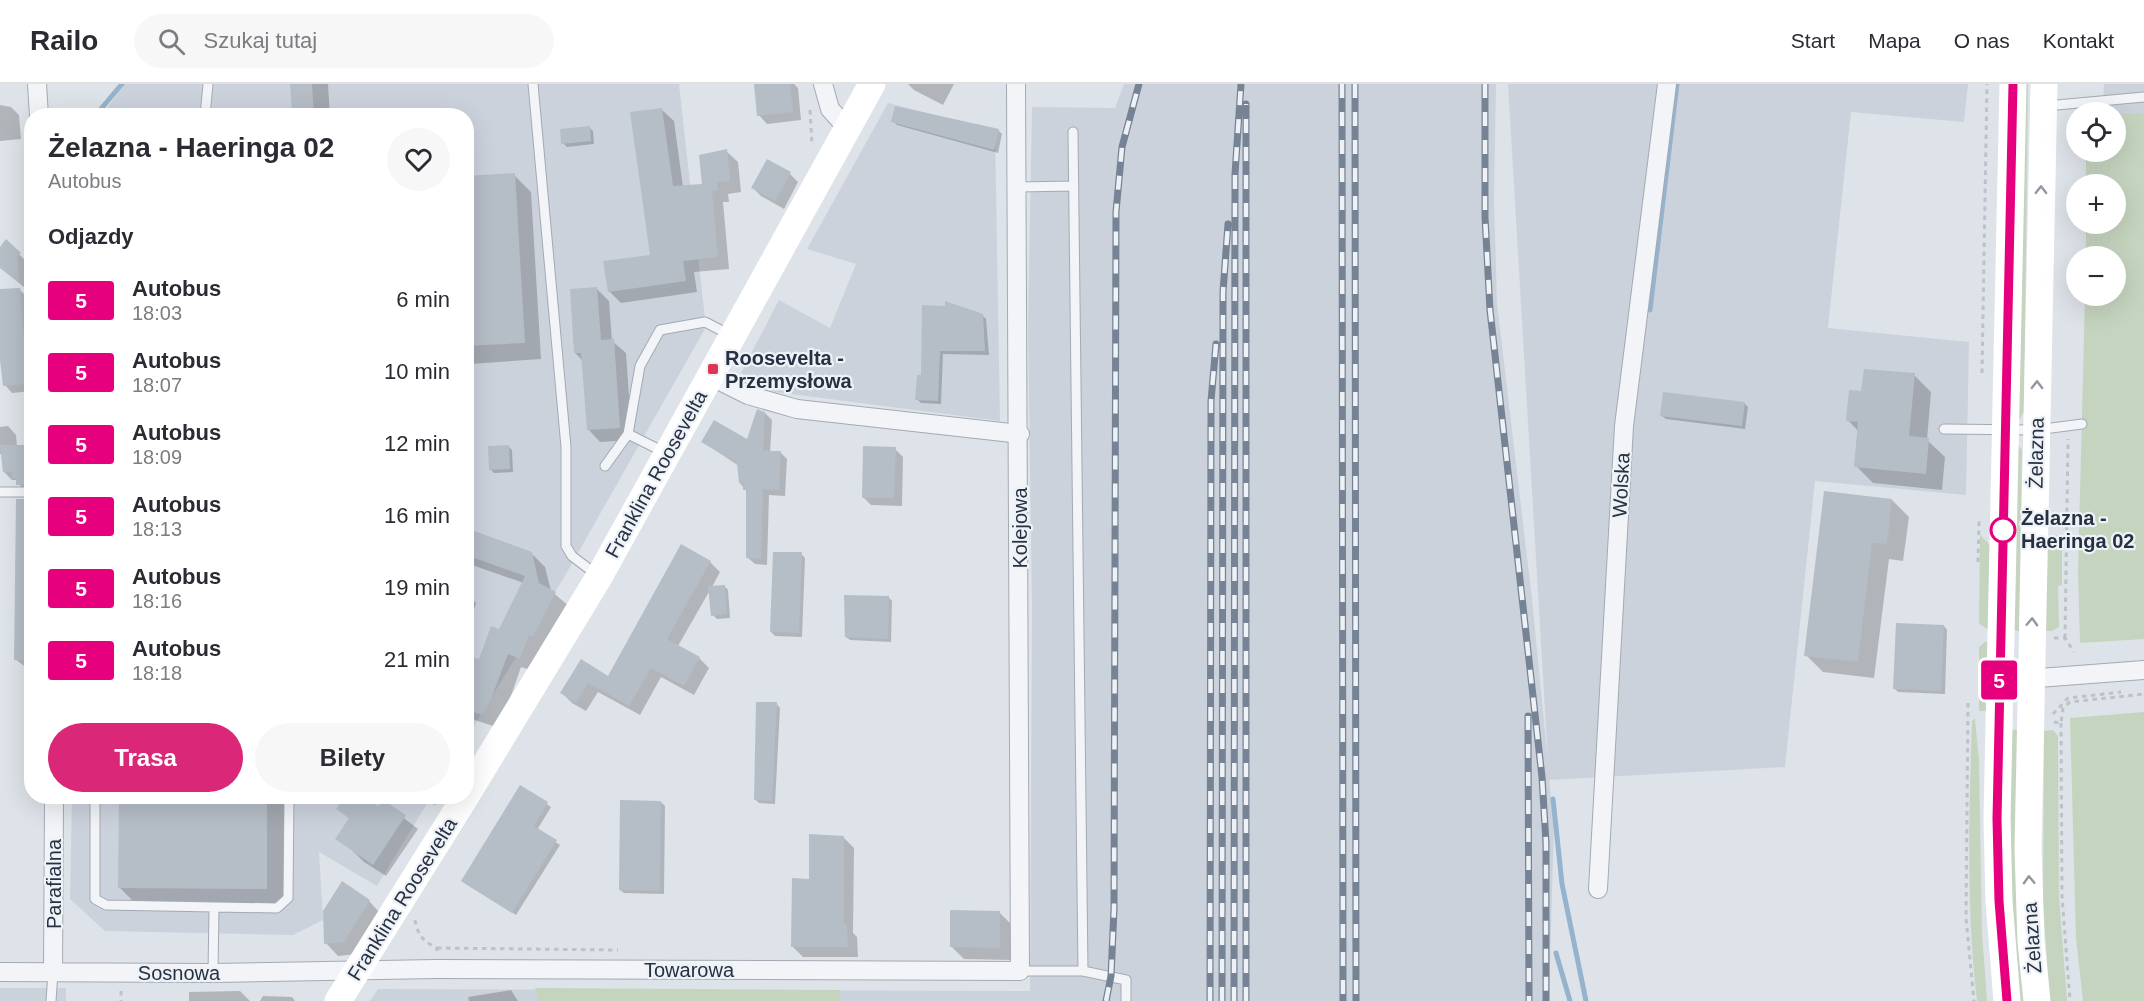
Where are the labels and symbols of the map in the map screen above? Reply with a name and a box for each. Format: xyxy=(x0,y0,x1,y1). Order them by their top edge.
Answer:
one-way arrow xyxy=(2035,185,2048,194)
place label: Roosevelta - Przemysłowa xyxy=(725,347,853,392)
marker: Roosevelta - Przemysłowa xyxy=(706,362,720,376)
one-way arrow xyxy=(2031,380,2043,389)
street label: Franklina Roosevelta xyxy=(601,386,712,561)
street label: Żelazna xyxy=(2024,416,2048,489)
street label: Wolska xyxy=(1608,451,1634,518)
street label: Kolejowa xyxy=(1009,487,1031,569)
place label: Żelazna - Haeringa 02 xyxy=(2021,507,2134,552)
marker: Żelazna - Haeringa 02 xyxy=(1990,517,2016,543)
one-way arrow xyxy=(2026,617,2039,626)
line badge: 5 xyxy=(1980,660,2018,700)
street label: Franklina Roosevelta xyxy=(343,813,462,984)
street label: Parafialna xyxy=(43,838,65,929)
one-way arrow xyxy=(2023,875,2035,884)
street label: Żelazna xyxy=(2018,901,2045,974)
street label: Towarowa xyxy=(644,959,735,981)
street label: Sosnowa xyxy=(138,962,221,984)

